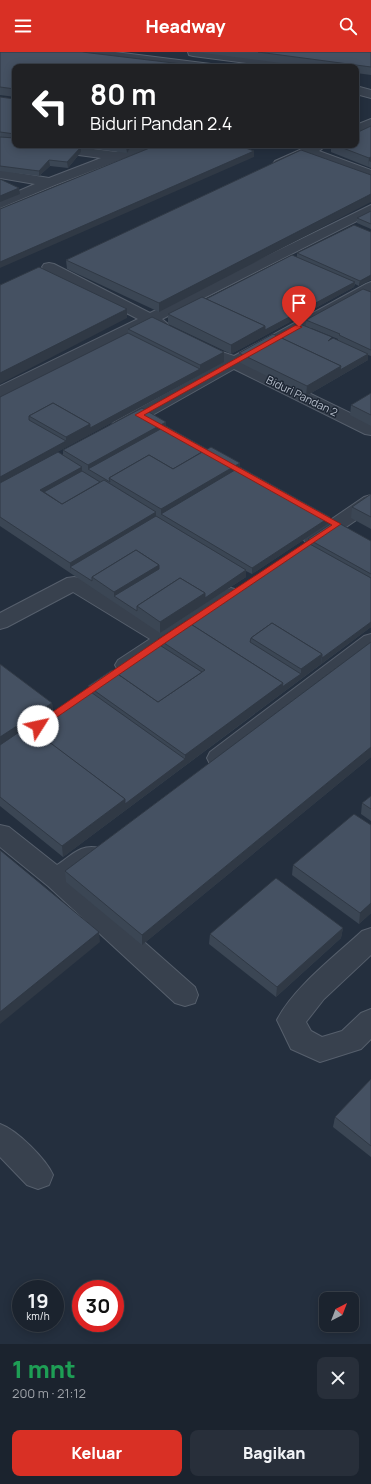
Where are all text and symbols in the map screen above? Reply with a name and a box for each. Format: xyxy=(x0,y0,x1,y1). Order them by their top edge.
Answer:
text: Headway xyxy=(145,14,226,38)
icon: menu xyxy=(12,15,34,37)
icon: search xyxy=(337,15,359,37)
text: 80 m xyxy=(90,75,156,113)
icon: left xyxy=(24,80,76,132)
text: Biduri Pandan 2.4 xyxy=(90,111,232,135)
pin xyxy=(282,286,316,327)
icon: arrive xyxy=(288,292,310,314)
street label: Biduri Pandan 2 xyxy=(264,372,340,419)
position arrow xyxy=(17,705,59,747)
speed limit sign: 30 xyxy=(72,1280,124,1332)
text: 19 xyxy=(27,1287,49,1314)
north arrow xyxy=(319,1292,359,1332)
map controls xyxy=(319,1292,359,1332)
text: km/h xyxy=(26,1309,50,1323)
text: 1 mnt xyxy=(12,1352,76,1385)
button: close xyxy=(317,1357,359,1399)
text: 200 m · 21:12 xyxy=(12,1384,86,1402)
button: Keluar xyxy=(12,1430,182,1476)
button: Bagikan xyxy=(190,1430,359,1476)

